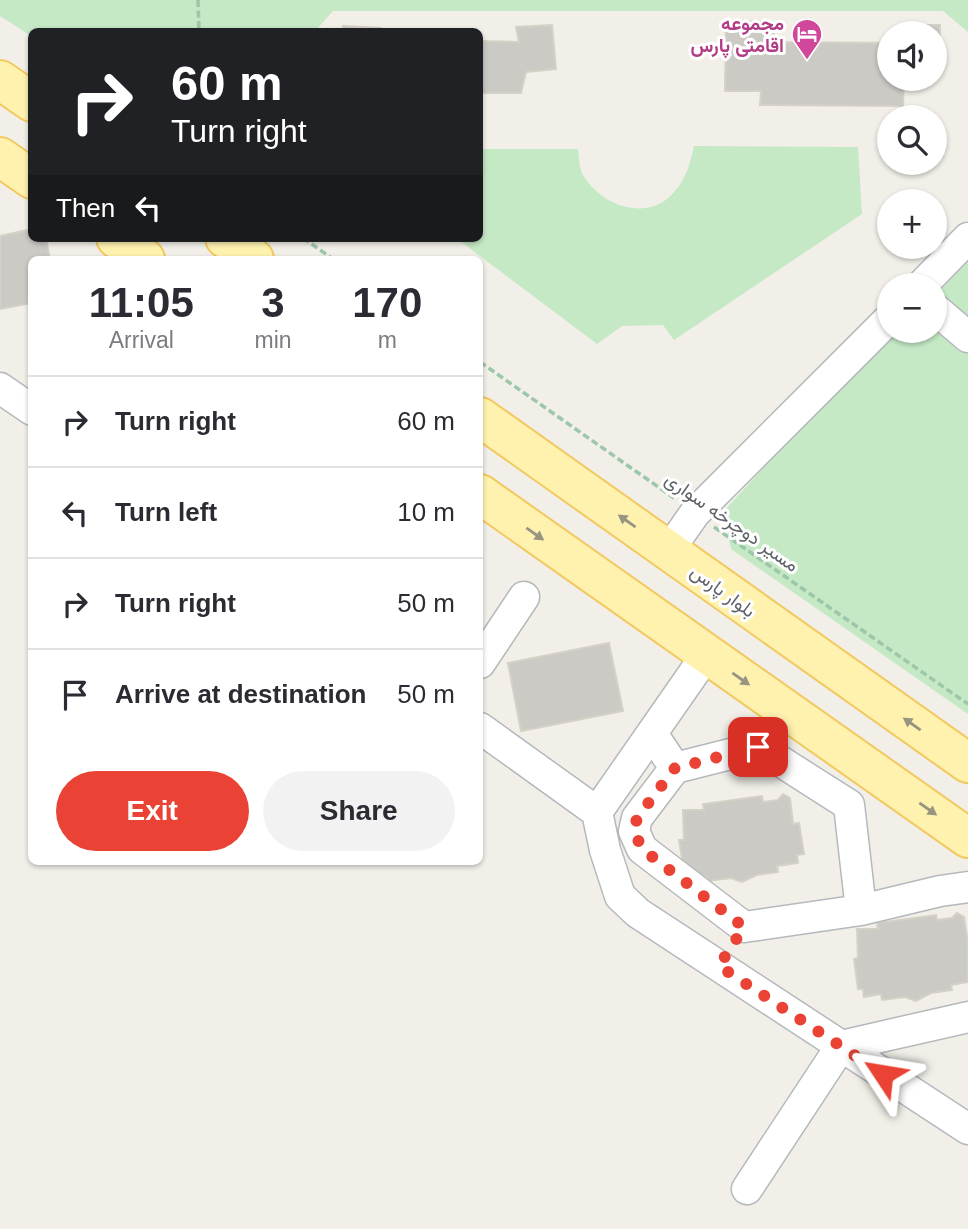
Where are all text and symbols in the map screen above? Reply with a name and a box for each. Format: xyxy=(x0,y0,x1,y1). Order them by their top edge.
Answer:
place label: مجموعه اقامتی پارس xyxy=(691,13,784,59)
hotel icon: مجموعه اقامتی پارس xyxy=(790,17,824,61)
map controls xyxy=(877,21,947,343)
button: sound xyxy=(877,21,947,91)
icon: right xyxy=(56,56,147,147)
text: 60 m xyxy=(171,56,283,110)
button: search xyxy=(877,105,947,175)
text: Turn right xyxy=(171,113,307,149)
icon: left xyxy=(129,189,167,227)
button: + xyxy=(877,189,947,259)
text: Then xyxy=(56,193,115,223)
button: − xyxy=(877,273,947,343)
text: 11:05 xyxy=(89,279,194,326)
text: 3 xyxy=(261,279,285,326)
text: 170 xyxy=(352,279,422,326)
text: Arrival xyxy=(109,327,174,353)
text: min xyxy=(254,327,292,353)
text: m xyxy=(378,327,397,353)
icon: right xyxy=(56,403,94,441)
text: Turn right xyxy=(115,406,236,436)
text: 60 m xyxy=(397,406,455,436)
street label: مسیر دوچرخه سواری xyxy=(660,468,803,578)
icon: left xyxy=(56,494,94,532)
text: Turn left xyxy=(115,497,217,527)
text: 10 m xyxy=(397,497,455,527)
one-way arrow xyxy=(618,514,636,528)
one-way arrow xyxy=(526,526,544,540)
street label: بلوار پارس xyxy=(685,561,759,624)
icon: right xyxy=(56,585,94,623)
text: Turn right xyxy=(115,588,236,618)
text: 50 m xyxy=(397,588,455,618)
one-way arrow xyxy=(732,672,750,686)
icon: arrive xyxy=(56,676,94,714)
text: Arrive at destination xyxy=(115,679,366,709)
text: 50 m xyxy=(397,679,455,709)
pin xyxy=(728,717,788,777)
one-way arrow xyxy=(903,717,921,731)
icon: arrive xyxy=(739,728,777,766)
button: Exit xyxy=(56,771,249,851)
button: Share xyxy=(263,771,455,851)
one-way arrow xyxy=(919,802,937,816)
position arrow xyxy=(846,1037,920,1111)

